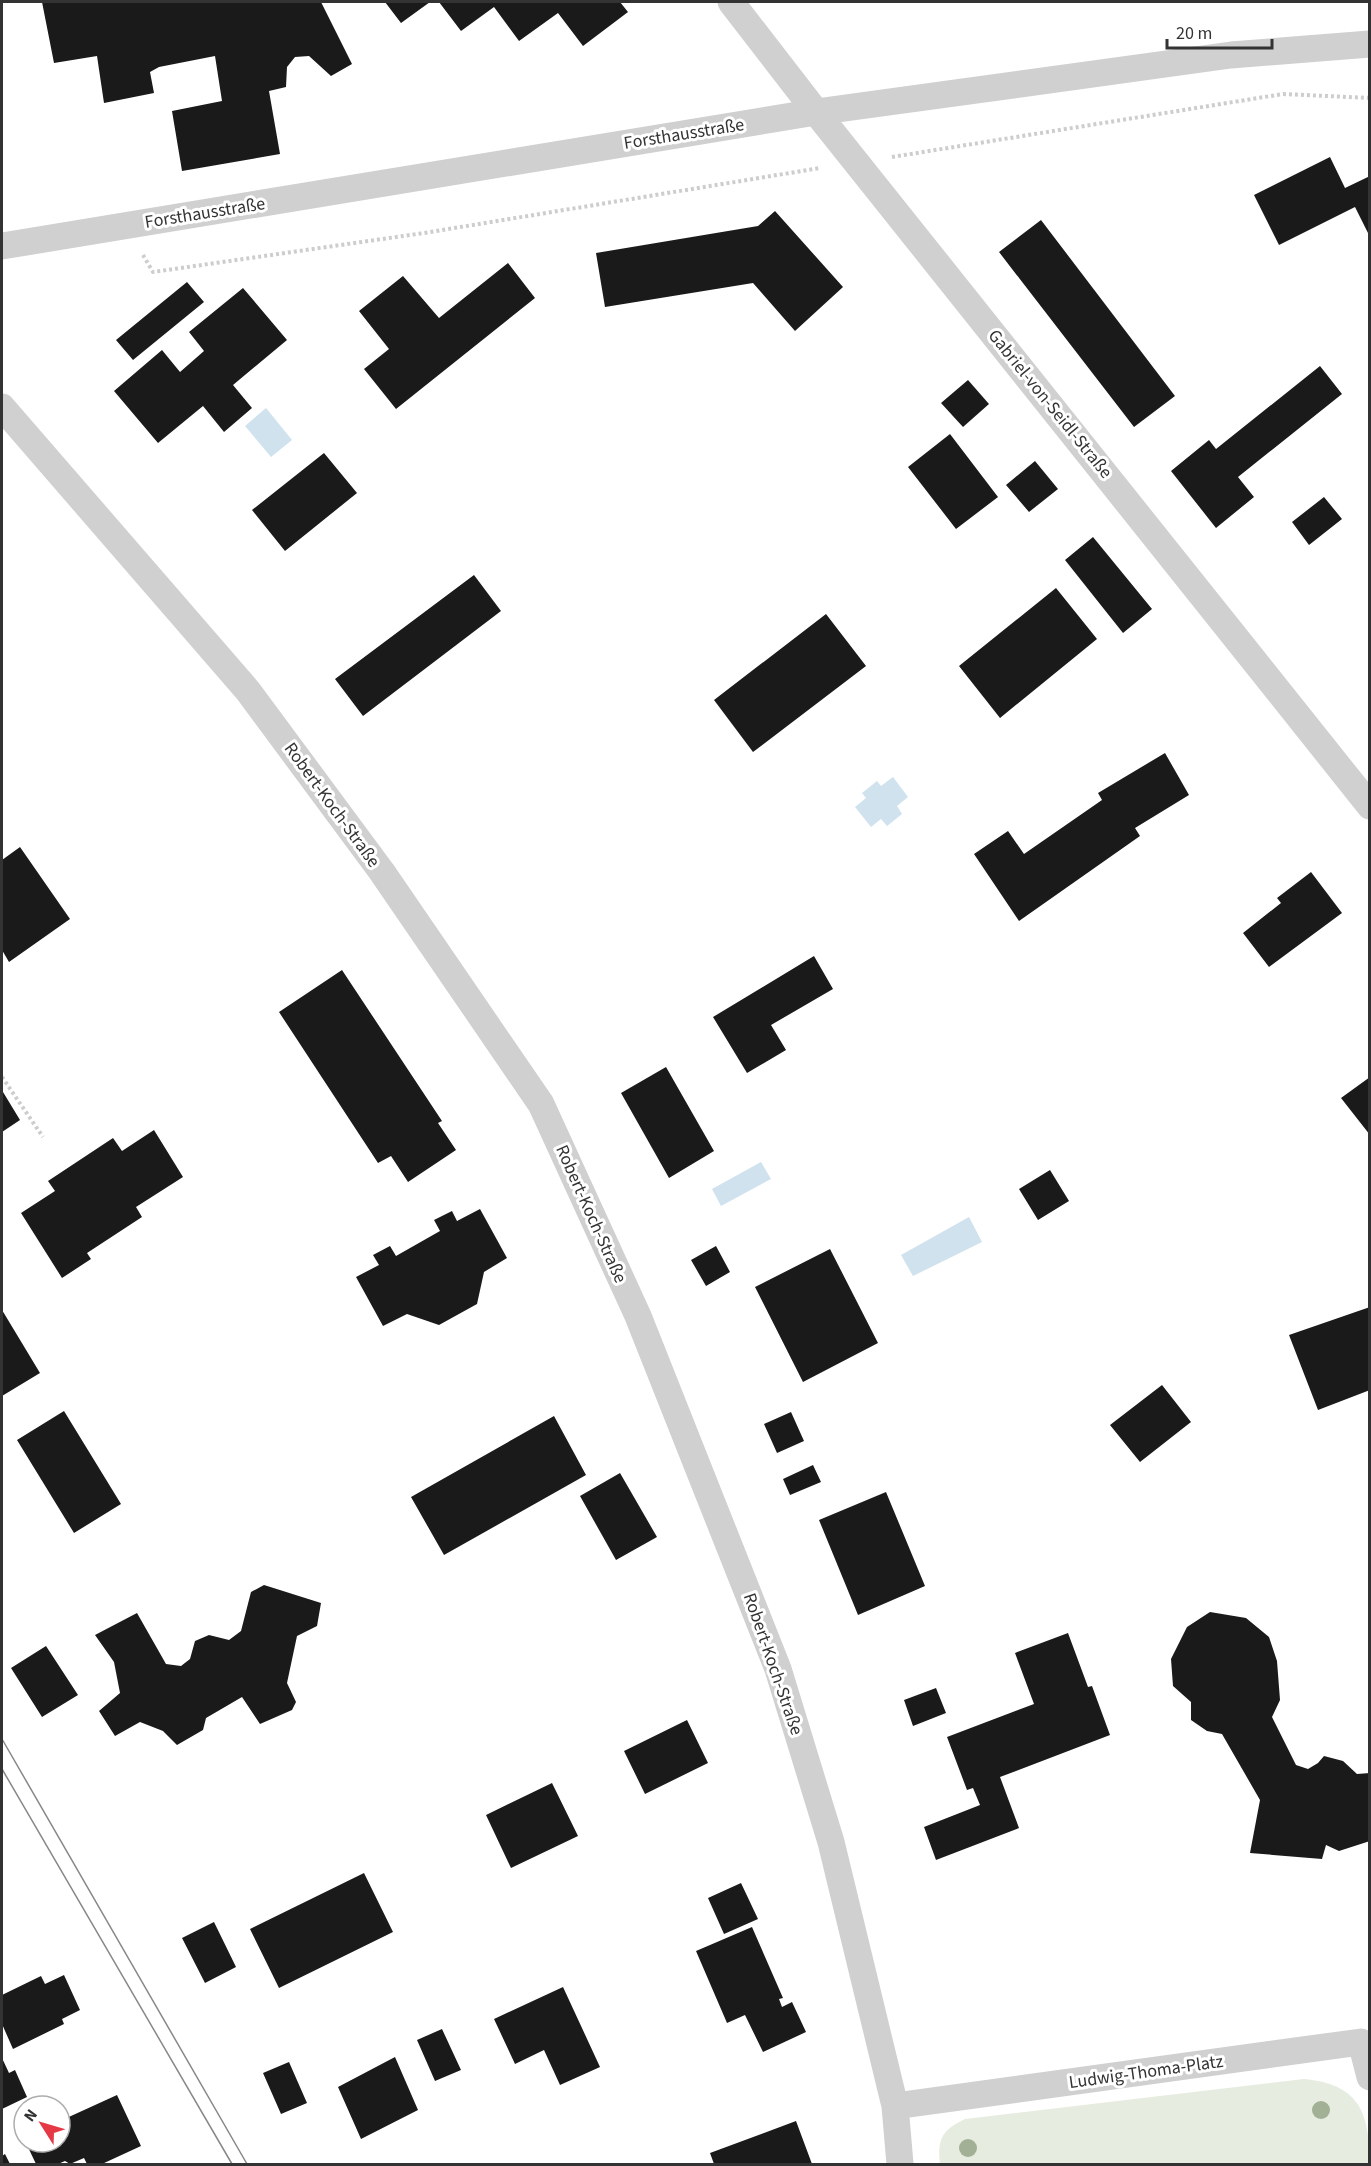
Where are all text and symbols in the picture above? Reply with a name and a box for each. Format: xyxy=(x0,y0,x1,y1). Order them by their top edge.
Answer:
scale bar xyxy=(1167,12,1272,50)
text: 20 m xyxy=(1176,21,1212,46)
street label: Forsthausstraße xyxy=(622,112,746,156)
street label: Forsthausstraße xyxy=(143,191,267,235)
street label: Gabriel-von-Seidl-Straße xyxy=(982,324,1118,484)
street label: Robert-Koch-Straße xyxy=(278,737,386,873)
street label: Robert-Koch-Straße xyxy=(549,1141,633,1287)
street label: Robert-Koch-Straße xyxy=(737,1590,809,1739)
street label: Ludwig-Thoma-Platz xyxy=(1067,2049,1225,2095)
north arrow xyxy=(12,2094,72,2154)
text: N xyxy=(19,2105,43,2126)

